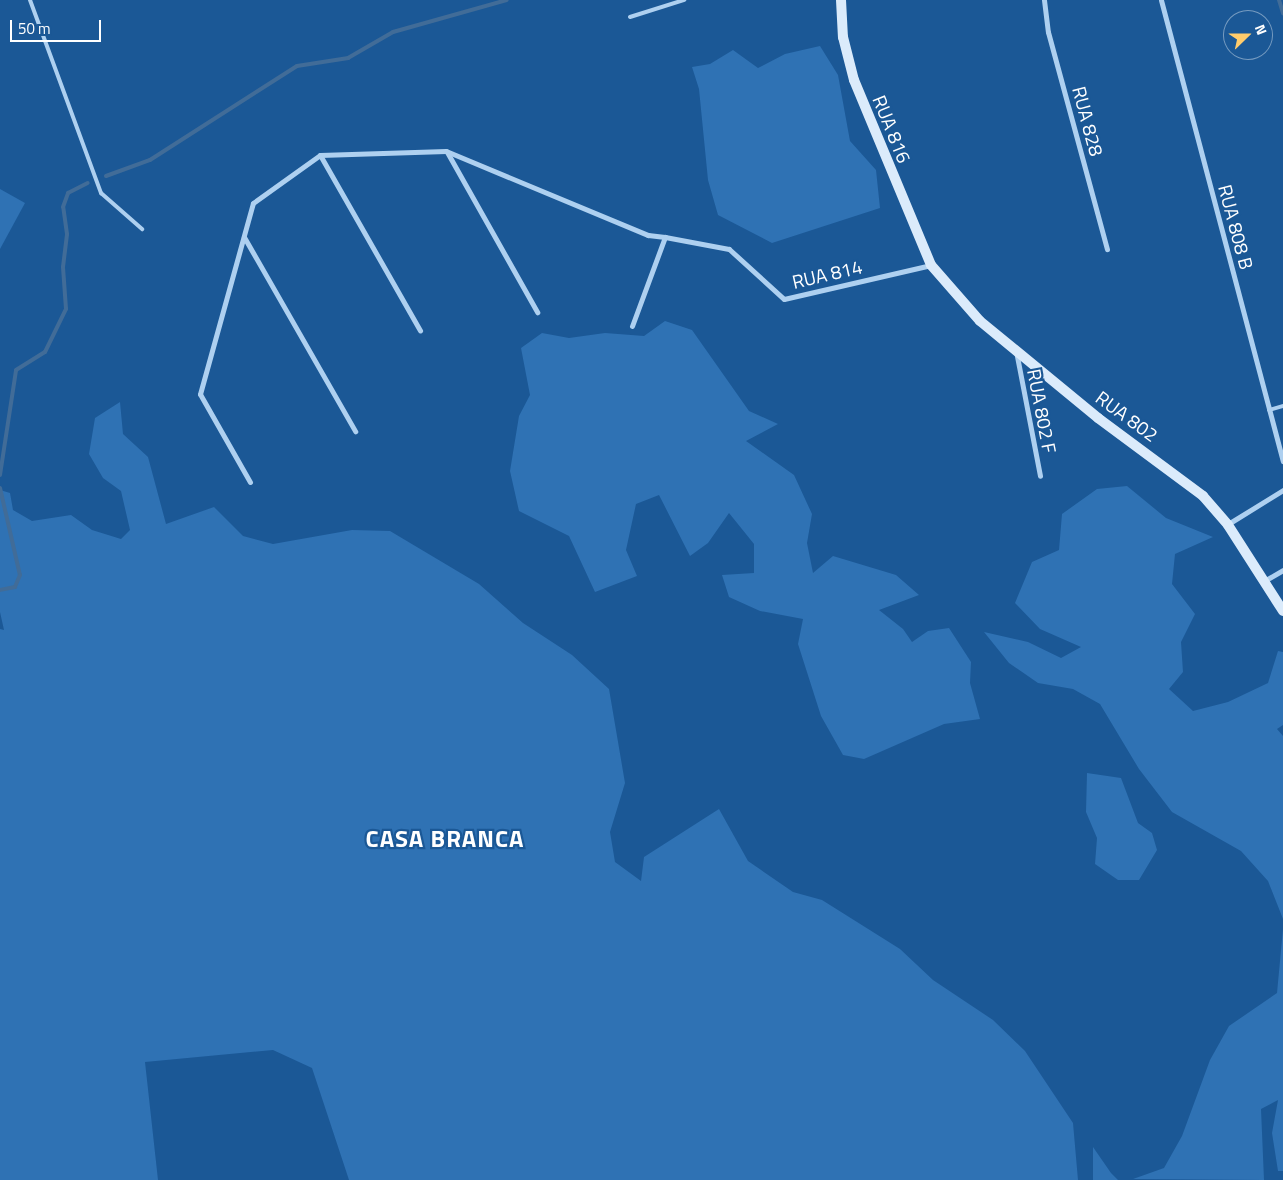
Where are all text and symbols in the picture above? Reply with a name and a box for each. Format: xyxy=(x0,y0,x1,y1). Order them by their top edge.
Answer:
scale bar xyxy=(12,10,104,42)
north arrow xyxy=(1223,10,1273,60)
text: 50 m xyxy=(18,17,51,40)
text: N xyxy=(1250,21,1273,38)
street label: RUA 828 xyxy=(1068,84,1108,158)
street label: RUA 816 xyxy=(868,92,916,166)
street label: RUA 808 B xyxy=(1214,182,1258,272)
street label: RUA 814 xyxy=(790,255,864,293)
street label: RUA 802 F xyxy=(1023,367,1061,455)
street label: RUA 802 xyxy=(1091,386,1163,446)
district label: CASA BRANCA xyxy=(364,825,526,853)

